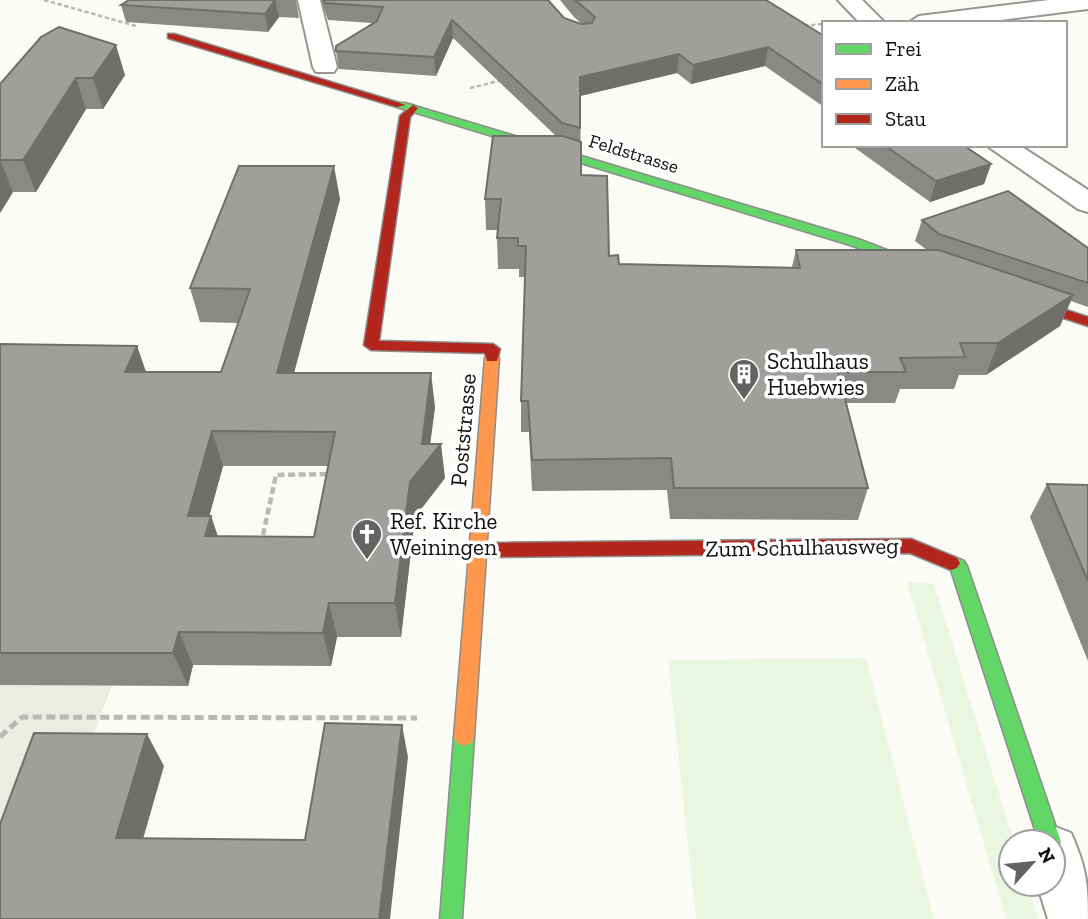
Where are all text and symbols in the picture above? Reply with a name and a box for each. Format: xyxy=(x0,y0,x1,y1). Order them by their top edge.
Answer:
legend xyxy=(822,21,1067,147)
text: Frei xyxy=(885,36,921,61)
text: Zäh xyxy=(885,71,919,96)
text: Stau xyxy=(885,106,926,131)
street label: Feldstrasse xyxy=(586,129,682,178)
place label: Schulhaus Huebwies xyxy=(767,347,869,401)
building icon: Schulhaus Huebwies xyxy=(727,357,761,401)
street label: Poststrasse xyxy=(444,372,482,488)
place label: Ref. Kirche Weiningen xyxy=(390,507,497,561)
church icon: Ref. Kirche Weiningen xyxy=(350,517,384,561)
street label: Zum Schulhausweg xyxy=(705,531,899,563)
north arrow xyxy=(997,828,1067,898)
text: N xyxy=(1033,844,1060,867)

